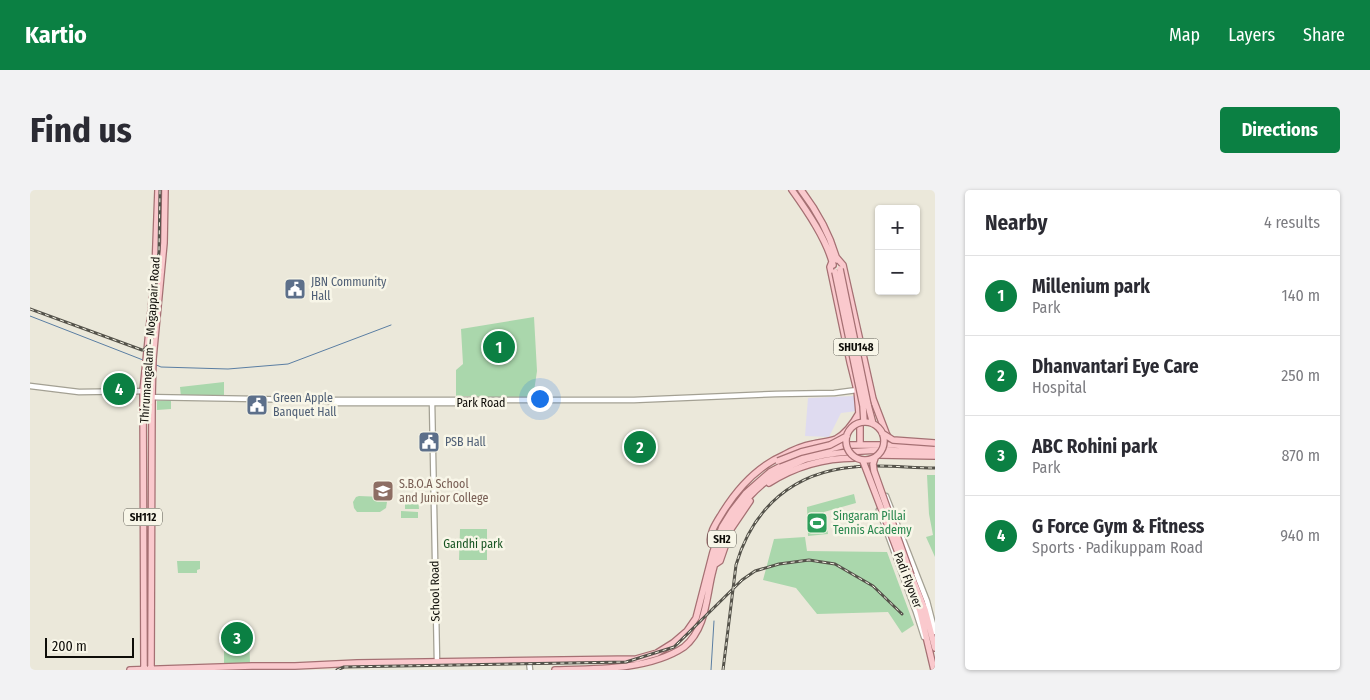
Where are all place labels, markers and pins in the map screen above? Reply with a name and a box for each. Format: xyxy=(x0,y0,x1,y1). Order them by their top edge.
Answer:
place label: JBN Community Hall xyxy=(311,275,387,303)
public building icon: JBN Community Hall xyxy=(283,277,307,301)
pin: 1 xyxy=(483,328,515,366)
pin: 4 xyxy=(103,370,135,408)
place label: Green Apple Banquet Hall xyxy=(273,391,337,419)
public building icon: Green Apple Banquet Hall xyxy=(245,393,269,417)
pin: 2 xyxy=(624,428,656,466)
public building icon: PSB Hall xyxy=(417,430,441,454)
place label: PSB Hall xyxy=(445,435,486,449)
place label: S.B.O.A School and Junior College xyxy=(399,477,488,505)
school or university icon: S.B.O.A School and Junior College xyxy=(371,479,395,503)
place label: Singaram Pillai Tennis Academy xyxy=(833,509,912,537)
sports icon: Singaram Pillai Tennis Academy xyxy=(805,511,829,535)
pin: 3 xyxy=(221,619,253,657)

